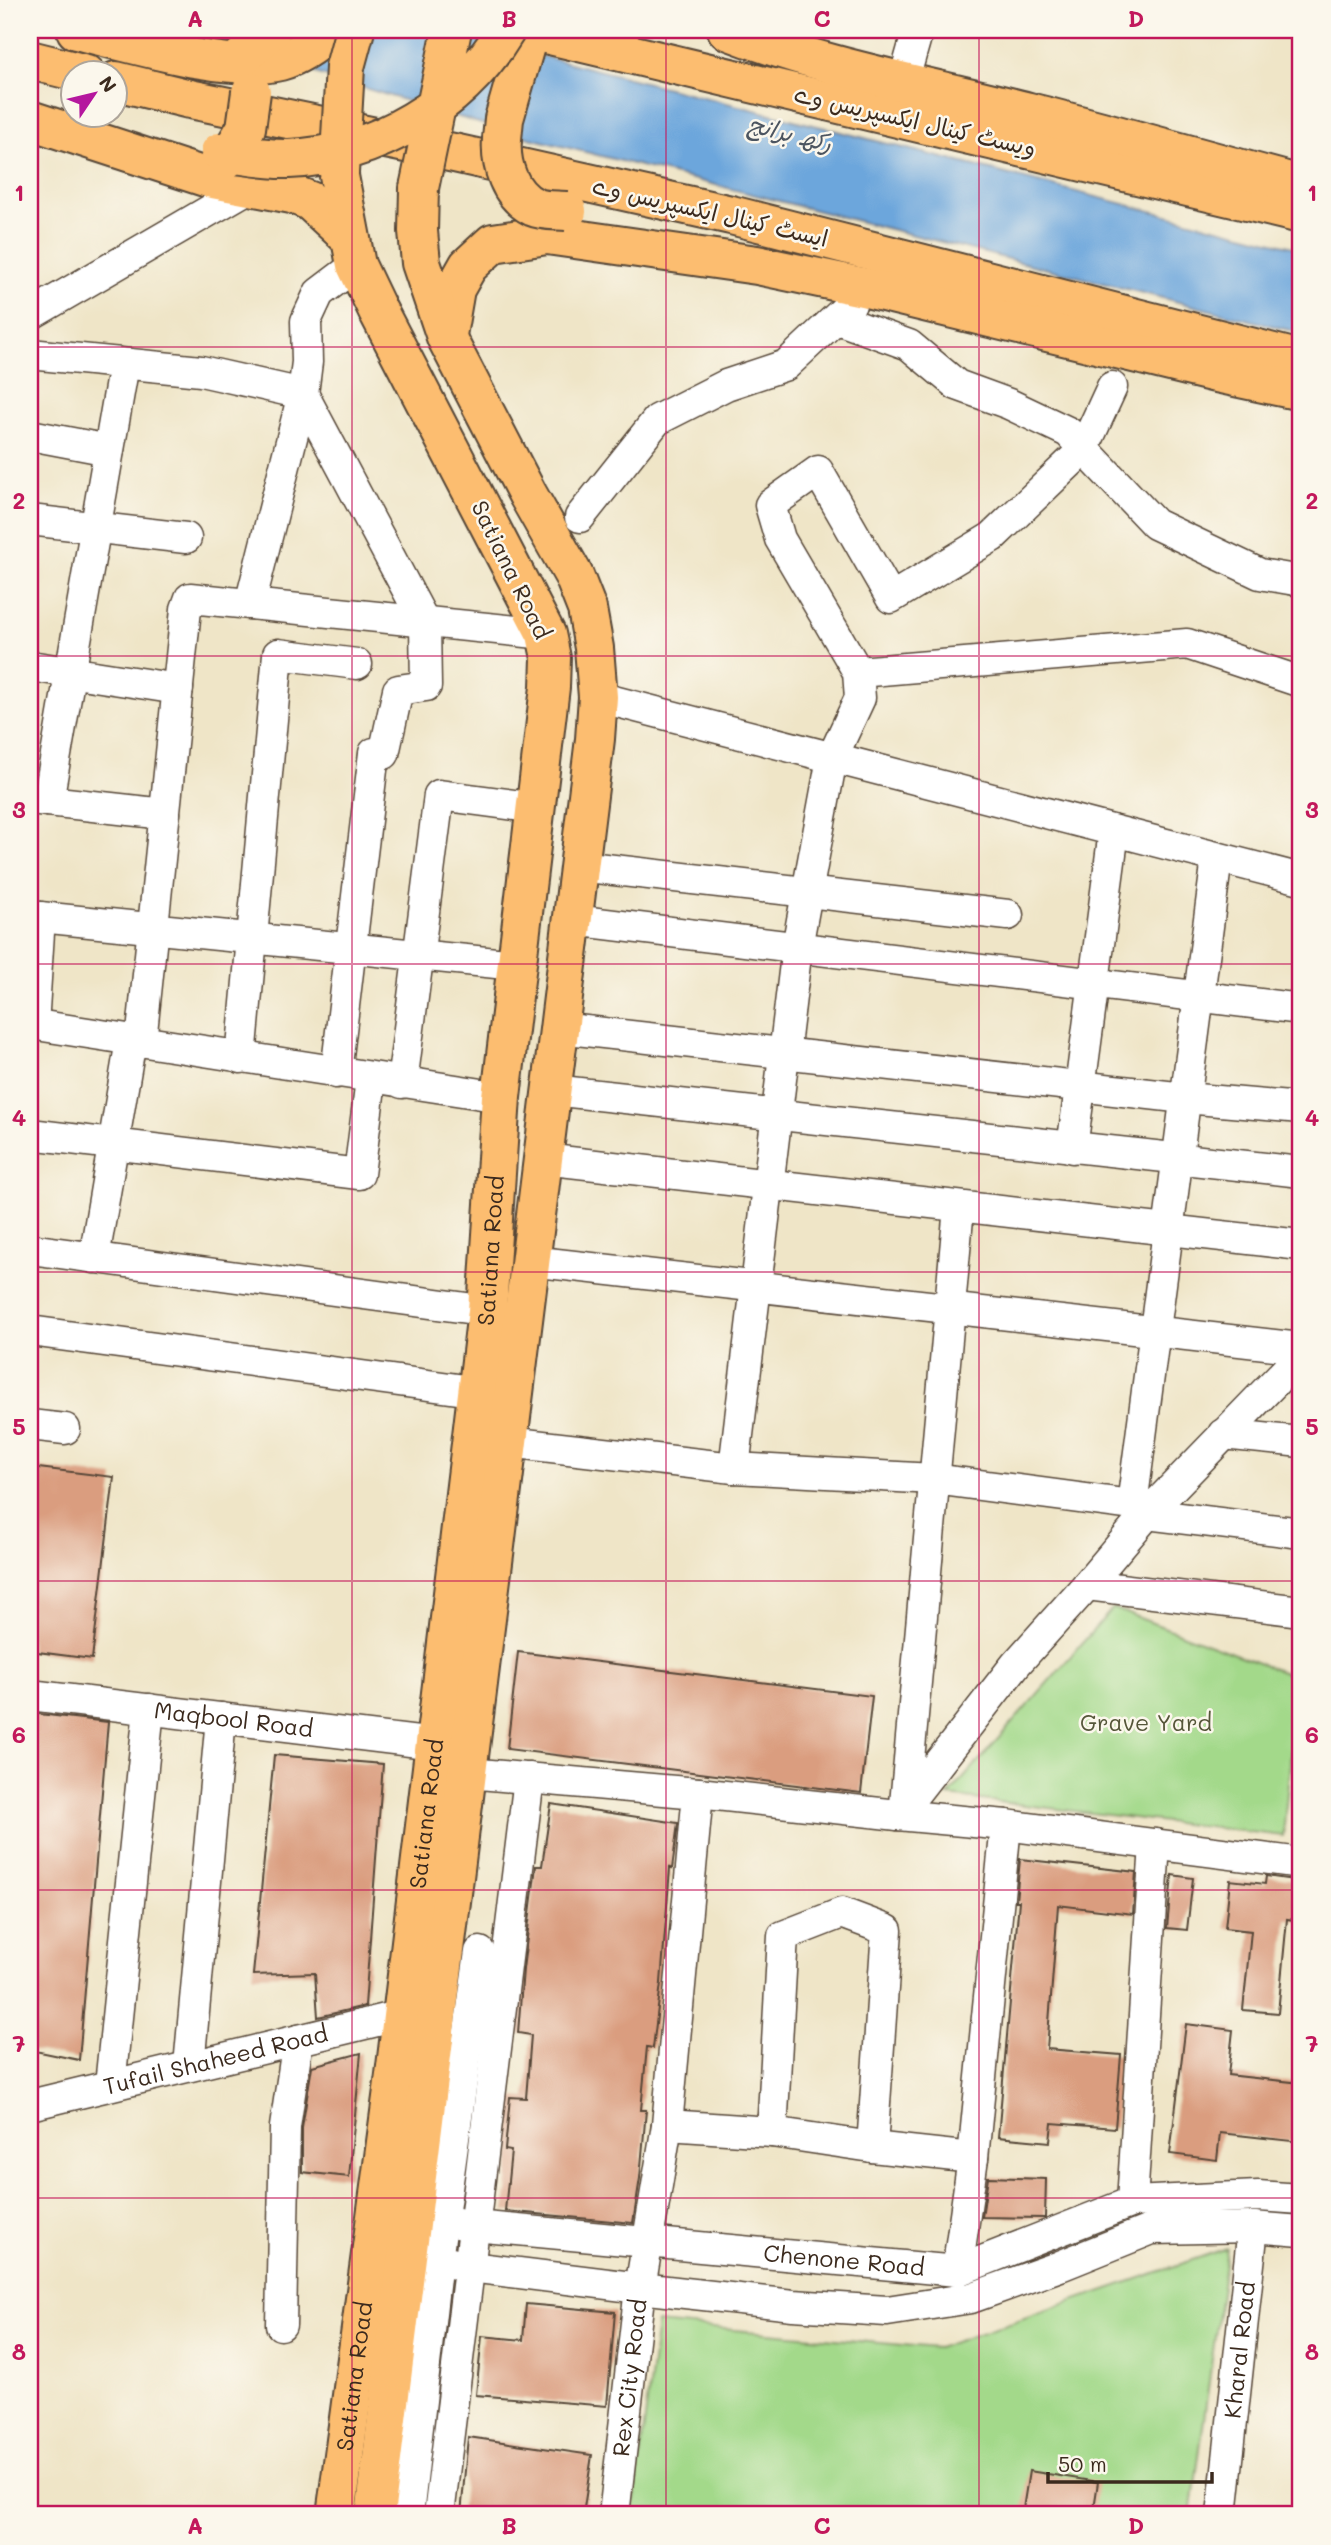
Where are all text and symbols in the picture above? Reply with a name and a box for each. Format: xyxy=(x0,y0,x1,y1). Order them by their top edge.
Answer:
text: A xyxy=(187,3,203,33)
text: B xyxy=(501,3,517,33)
text: C xyxy=(813,3,831,33)
text: D xyxy=(1128,3,1144,33)
north arrow xyxy=(60,60,130,130)
text: N xyxy=(94,71,123,97)
street label: ویسٹ کینال ایکسپریس وے xyxy=(791,78,1039,163)
water label: رکھ برانچ xyxy=(745,107,835,160)
street label: ایسٹ کینال ایکسپریس وے xyxy=(589,169,831,254)
text: 1 xyxy=(14,177,24,207)
text: 1 xyxy=(1307,177,1317,207)
text: 2 xyxy=(13,485,25,515)
text: 2 xyxy=(1306,485,1318,515)
street label: Satiana Road xyxy=(465,495,558,644)
text: 3 xyxy=(12,794,26,824)
text: 3 xyxy=(1305,794,1319,824)
text: 4 xyxy=(12,1102,26,1132)
text: 4 xyxy=(1305,1102,1319,1132)
street label: Satiana Road xyxy=(469,1174,510,1327)
text: 5 xyxy=(12,1411,26,1441)
text: 5 xyxy=(1305,1411,1319,1441)
street label: Maqbool Road xyxy=(152,1694,315,1743)
park label: Grave Yard xyxy=(1080,1707,1212,1737)
text: 6 xyxy=(12,1719,26,1749)
text: 6 xyxy=(1305,1719,1319,1749)
street label: Satiana Road xyxy=(402,1737,449,1890)
street label: Tufail Shaheed Road xyxy=(100,2017,331,2101)
text: 7 xyxy=(13,2028,26,2058)
text: 7 xyxy=(1306,2028,1319,2058)
street label: Chenone Road xyxy=(762,2237,926,2282)
street label: Kharal Road xyxy=(1216,2280,1261,2420)
street label: Rex City Road xyxy=(605,2297,653,2458)
street label: Satiana Road xyxy=(329,2299,378,2453)
text: 8 xyxy=(12,2336,26,2366)
text: 8 xyxy=(1305,2336,1319,2366)
scale bar xyxy=(1048,2440,1212,2484)
text: 50 m xyxy=(1058,2450,1107,2477)
text: A xyxy=(187,2510,203,2540)
text: B xyxy=(501,2510,517,2540)
text: C xyxy=(813,2510,831,2540)
text: D xyxy=(1128,2510,1144,2540)

